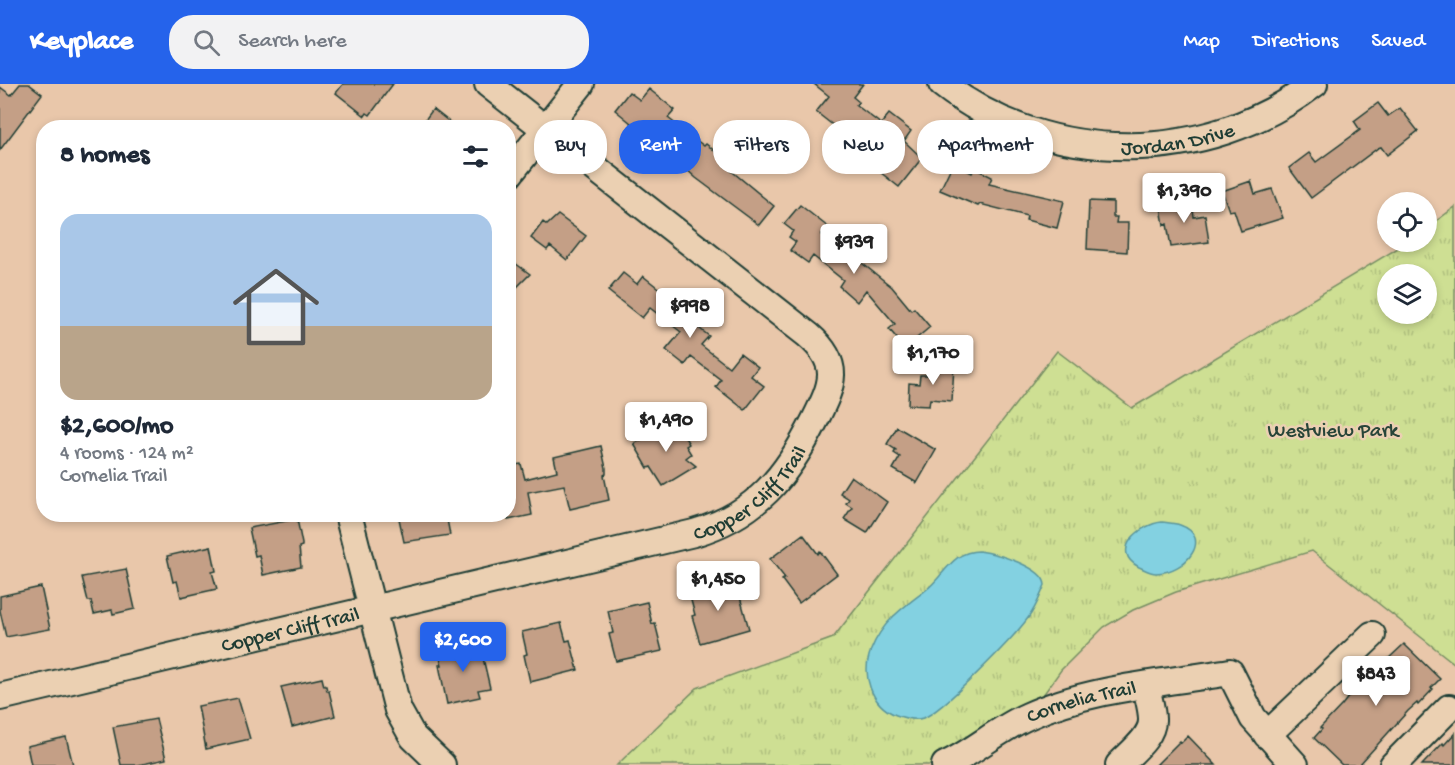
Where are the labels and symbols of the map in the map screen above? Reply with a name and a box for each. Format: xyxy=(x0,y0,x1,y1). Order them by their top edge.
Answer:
street label: Jordan Drive xyxy=(1121,119,1240,162)
pin: $1,390 xyxy=(1135,173,1233,224)
pin: $939 xyxy=(818,224,890,275)
pin: $998 xyxy=(654,288,726,339)
pin: $1,170 xyxy=(884,335,982,386)
pin: $1,490 xyxy=(617,402,715,453)
park label: Westview Park xyxy=(1268,420,1401,445)
street label: Copper Cliff Trail xyxy=(691,442,814,548)
pin: $1,450 xyxy=(669,561,767,612)
street label: Copper Cliff Trail xyxy=(219,603,362,660)
pin: $2,600 xyxy=(414,622,512,673)
pin: $843 xyxy=(1340,656,1412,707)
street label: Cornelia Trail xyxy=(1024,677,1138,731)

